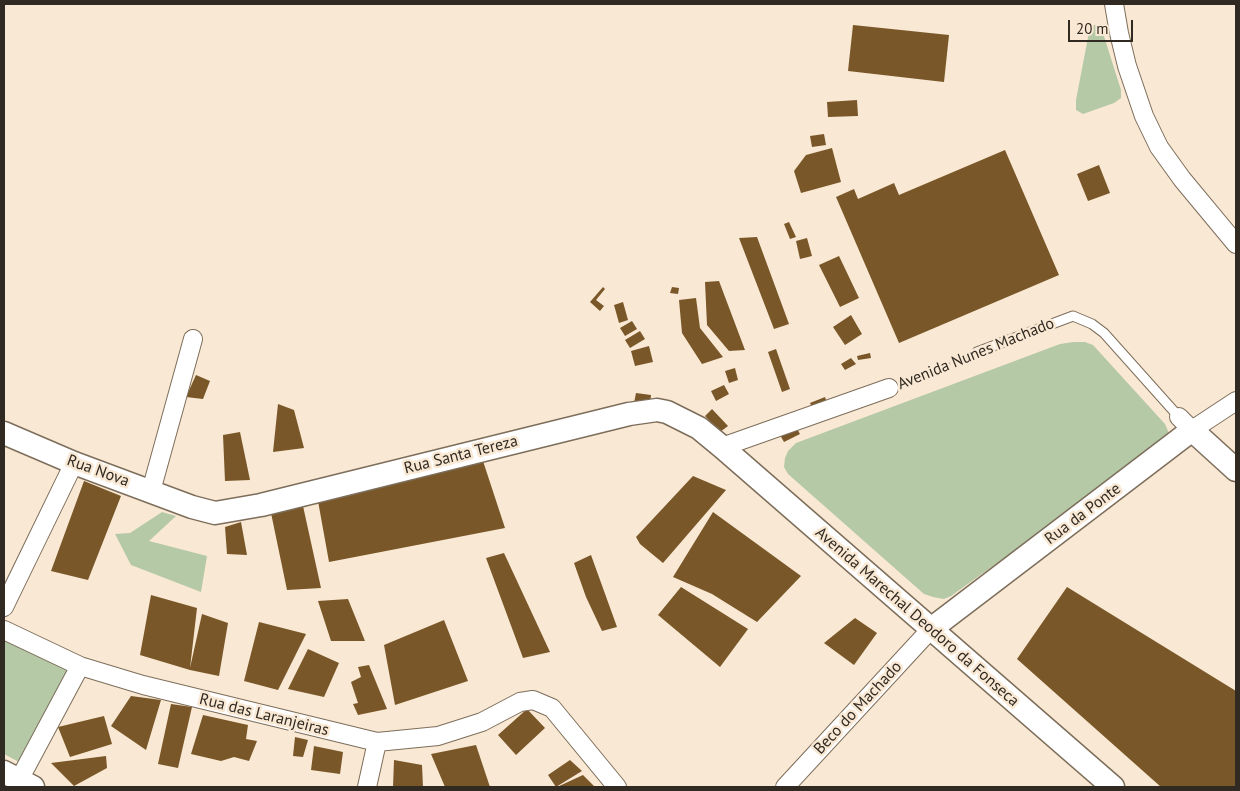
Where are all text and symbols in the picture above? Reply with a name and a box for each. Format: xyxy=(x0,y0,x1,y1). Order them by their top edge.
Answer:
scale bar xyxy=(1070,10,1135,42)
text: 20 m xyxy=(1076,19,1109,38)
street label: Avenida Nunes Machado xyxy=(895,314,1057,394)
street label: Rua Santa Tereza xyxy=(402,432,520,478)
street label: Rua Nova xyxy=(64,451,132,491)
street label: Rua da Ponte xyxy=(1041,479,1125,549)
street label: Avenida Marechal Deodoro da Fonseca xyxy=(811,523,1023,711)
street label: Beco do Machado xyxy=(810,658,906,758)
street label: Rua das Laranjeiras xyxy=(197,690,331,740)

